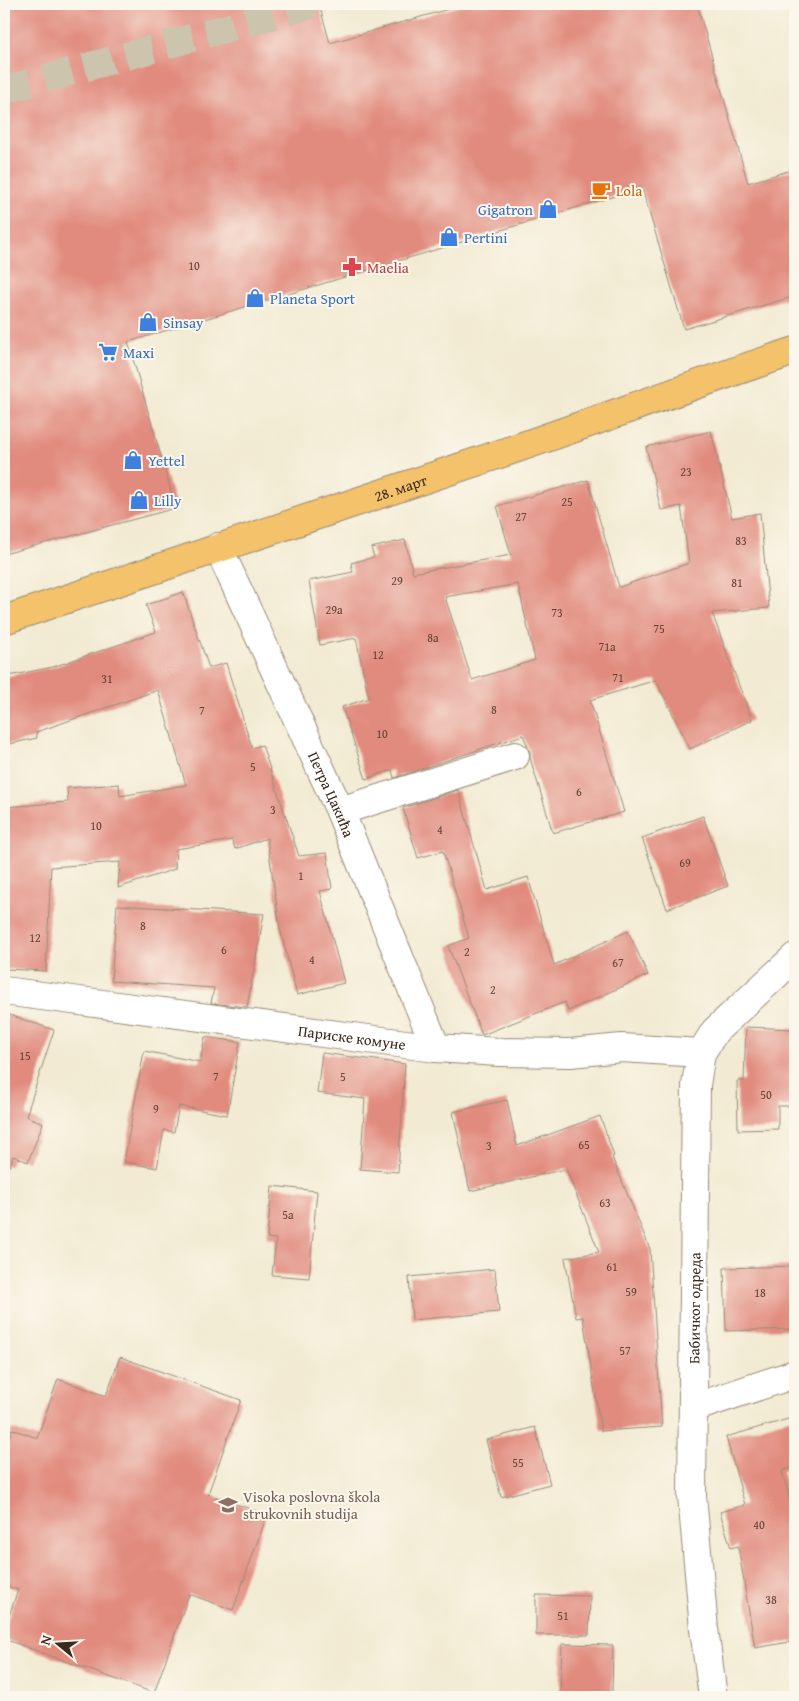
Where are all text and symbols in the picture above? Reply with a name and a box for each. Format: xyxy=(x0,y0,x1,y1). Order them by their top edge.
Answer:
cafe icon: Lola xyxy=(590,179,612,201)
place label: Lola xyxy=(616,180,642,201)
shop icon: Gigatron xyxy=(537,198,559,220)
place label: Gigatron xyxy=(478,199,534,220)
shop icon: Pertini xyxy=(438,226,460,248)
place label: Pertini xyxy=(464,227,507,248)
pharmacy icon: Maelia xyxy=(341,256,363,278)
house number: 10 xyxy=(188,257,200,274)
place label: Maelia xyxy=(367,257,409,278)
shop icon: Planeta Sport xyxy=(244,287,266,309)
place label: Planeta Sport xyxy=(270,288,356,309)
shop icon: Sinsay xyxy=(137,311,159,333)
place label: Sinsay xyxy=(163,312,204,333)
supermarket icon: Maxi xyxy=(97,341,119,363)
place label: Maxi xyxy=(123,342,154,363)
shop icon: Yettel xyxy=(122,449,144,471)
place label: Yettel xyxy=(148,450,185,471)
house number: 23 xyxy=(680,463,692,480)
street label: 28. март xyxy=(371,468,430,506)
shop icon: Lilly xyxy=(128,489,150,511)
place label: Lilly xyxy=(154,490,182,511)
house number: 25 xyxy=(561,493,573,510)
house number: 27 xyxy=(515,508,527,525)
house number: 83 xyxy=(735,532,747,549)
house number: 29 xyxy=(391,572,403,589)
house number: 81 xyxy=(731,574,743,591)
house number: 29a xyxy=(325,601,343,618)
house number: 73 xyxy=(551,604,563,621)
house number: 75 xyxy=(653,620,665,637)
house number: 8a xyxy=(427,629,439,646)
house number: 71a xyxy=(598,638,616,655)
house number: 12 xyxy=(372,646,384,663)
house number: 71 xyxy=(612,669,624,686)
house number: 31 xyxy=(101,670,113,687)
house number: 8 xyxy=(491,701,497,718)
house number: 7 xyxy=(199,702,205,719)
house number: 10 xyxy=(376,725,388,742)
street label: Петра Цакића xyxy=(303,748,360,841)
house number: 5 xyxy=(250,758,256,775)
house number: 6 xyxy=(576,783,582,800)
house number: 3 xyxy=(270,801,276,818)
house number: 10 xyxy=(90,817,102,834)
house number: 4 xyxy=(437,821,443,838)
house number: 69 xyxy=(679,854,691,871)
house number: 1 xyxy=(298,867,304,884)
house number: 8 xyxy=(140,917,146,934)
house number: 12 xyxy=(29,929,41,946)
house number: 6 xyxy=(221,941,227,958)
house number: 2 xyxy=(464,943,470,960)
house number: 4 xyxy=(309,951,315,968)
house number: 67 xyxy=(612,954,624,971)
house number: 2 xyxy=(490,981,496,998)
street label: Париске комуне xyxy=(297,1019,407,1054)
house number: 15 xyxy=(19,1047,31,1064)
house number: 7 xyxy=(213,1068,219,1085)
house number: 5 xyxy=(340,1068,346,1085)
house number: 50 xyxy=(760,1086,772,1103)
house number: 9 xyxy=(153,1100,159,1117)
house number: 65 xyxy=(578,1136,590,1153)
house number: 3 xyxy=(486,1137,492,1154)
house number: 63 xyxy=(599,1194,611,1211)
house number: 5a xyxy=(282,1206,294,1223)
street label: Бабичког одреда xyxy=(683,1251,705,1364)
house number: 61 xyxy=(606,1258,618,1275)
house number: 59 xyxy=(625,1283,637,1300)
house number: 18 xyxy=(754,1284,766,1301)
house number: 57 xyxy=(619,1342,631,1359)
house number: 55 xyxy=(512,1454,524,1471)
place label: Visoka poslovna škola strukovnih studija xyxy=(243,1486,380,1524)
school or university icon: Visoka poslovna škola strukovnih studija xyxy=(217,1494,239,1516)
house number: 40 xyxy=(753,1516,765,1533)
house number: 38 xyxy=(765,1591,777,1608)
house number: 51 xyxy=(557,1607,569,1624)
north arrow xyxy=(32,1618,82,1668)
text: N xyxy=(35,1632,57,1648)

